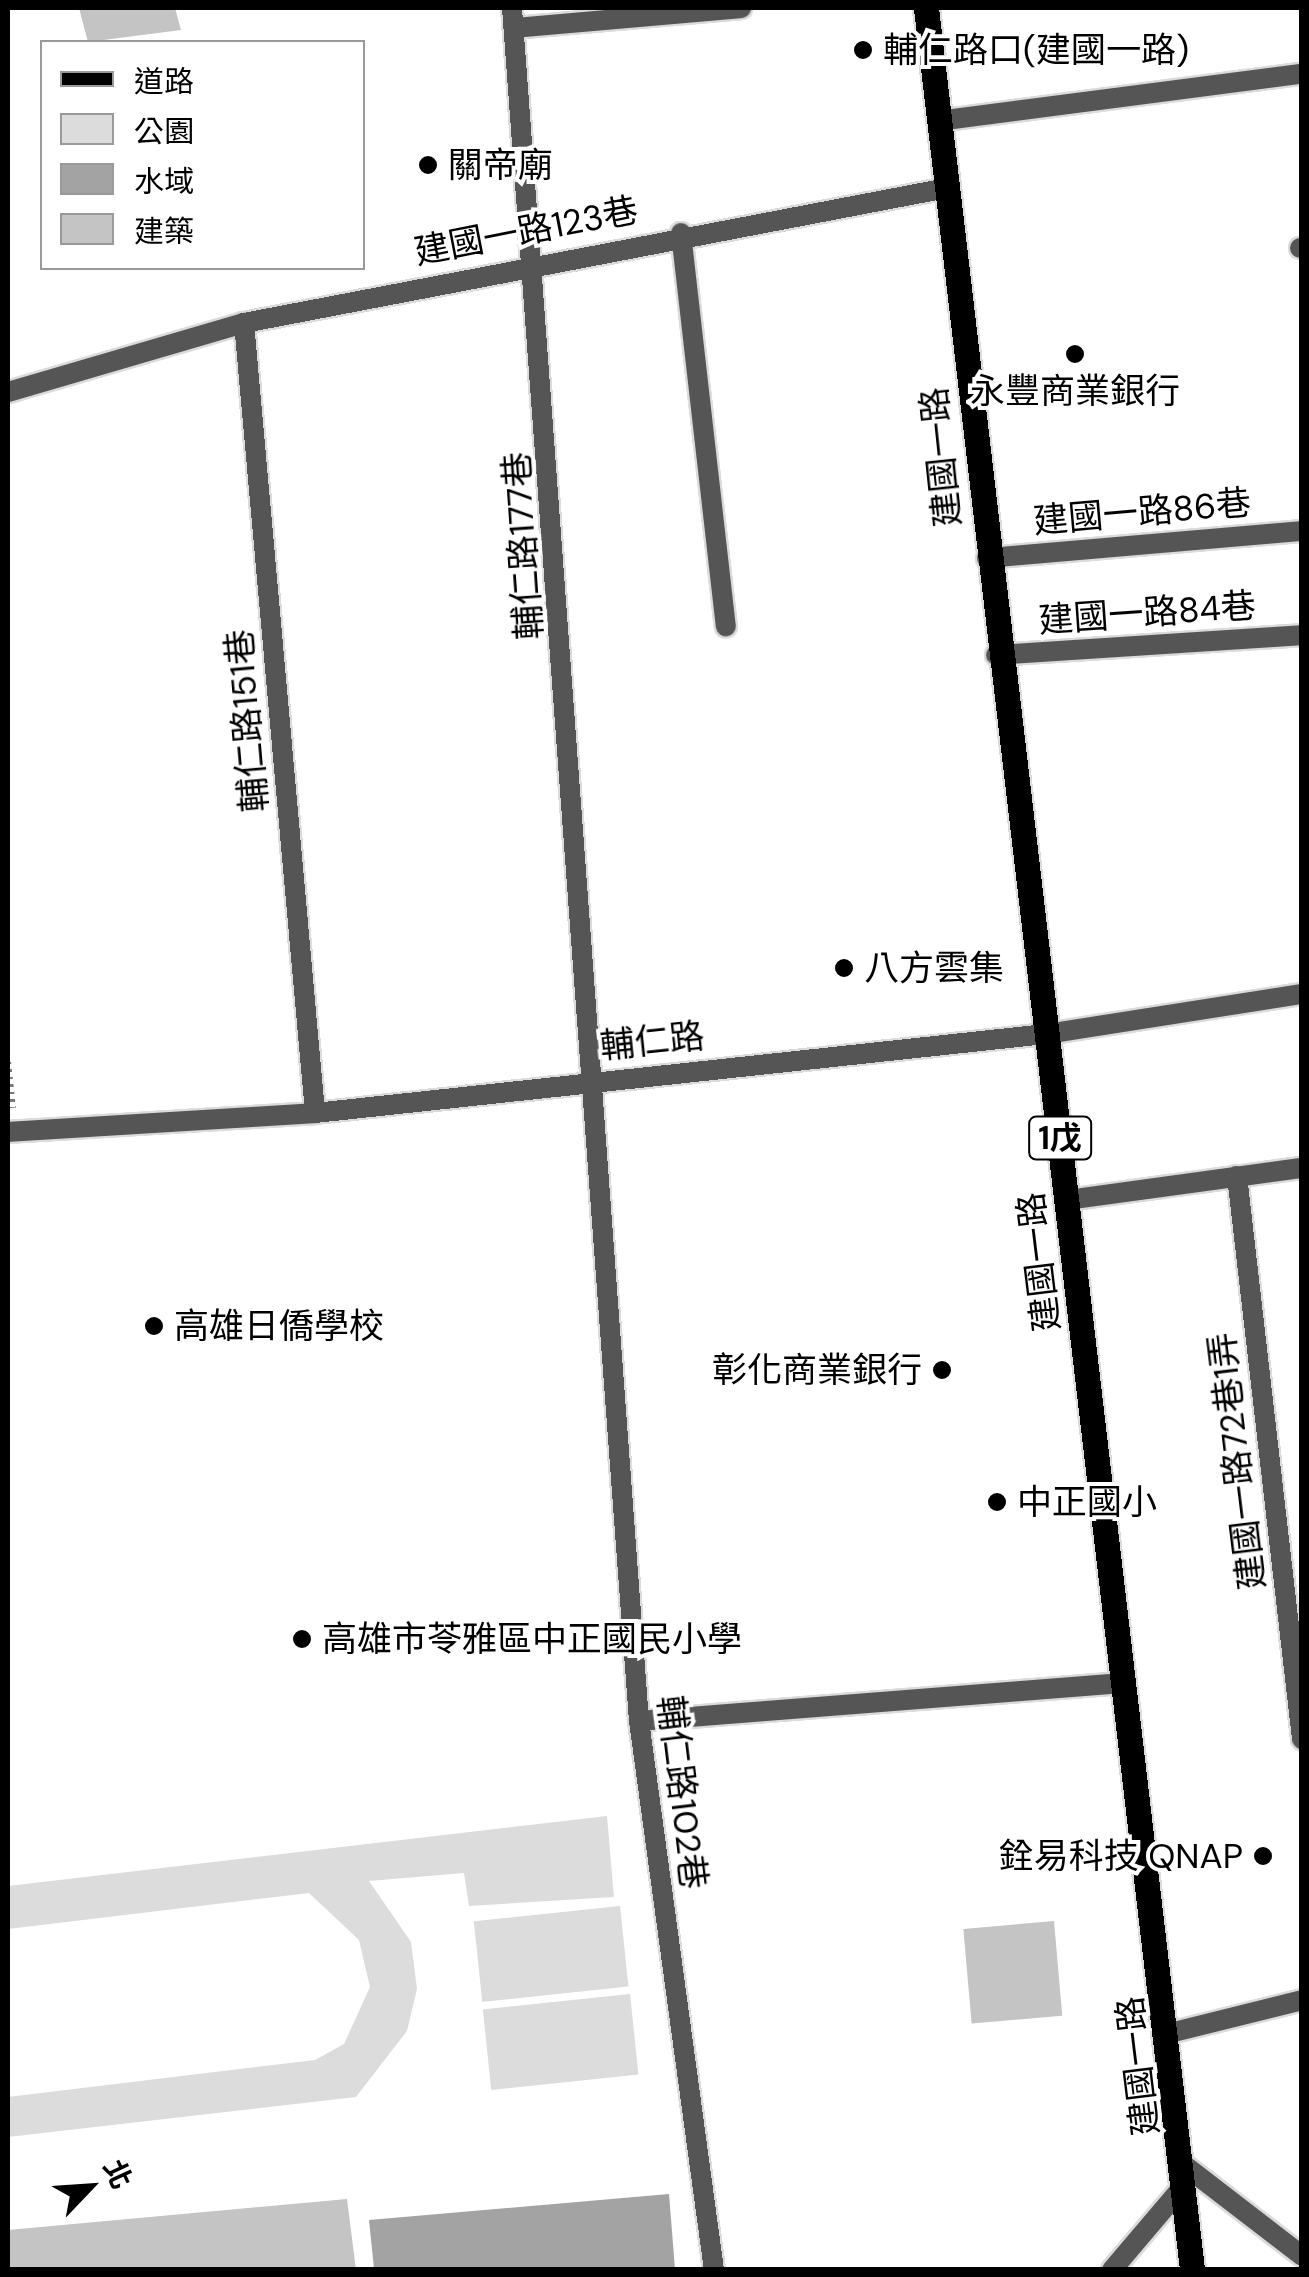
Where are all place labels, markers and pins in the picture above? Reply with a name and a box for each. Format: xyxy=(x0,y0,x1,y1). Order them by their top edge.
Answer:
place label: 輔仁路口(建國一路) xyxy=(883,29,1189,71)
marker: 輔仁路口(建國一路) xyxy=(852,39,874,61)
place label: 關帝廟 xyxy=(448,144,553,186)
marker: 關帝廟 xyxy=(417,154,439,176)
marker: 永豐商業銀行 xyxy=(1064,343,1086,365)
place label: 永豐商業銀行 xyxy=(970,370,1180,412)
place label: 八方雲集 xyxy=(864,947,1004,989)
marker: 八方雲集 xyxy=(833,957,855,979)
place label: 高雄日僑學校 xyxy=(174,1305,384,1347)
marker: 高雄日僑學校 xyxy=(143,1315,165,1337)
place label: 彰化商業銀行 xyxy=(712,1349,922,1391)
marker: 彰化商業銀行 xyxy=(931,1359,953,1381)
place label: 中正國小 xyxy=(1017,1481,1157,1523)
marker: 中正國小 xyxy=(986,1491,1008,1513)
place label: 高雄市苓雅區中正國民小學 xyxy=(322,1618,742,1660)
marker: 高雄市苓雅區中正國民小學 xyxy=(291,1628,313,1650)
place label: 銓易科技 QNAP xyxy=(999,1835,1243,1877)
marker: 銓易科技 QNAP xyxy=(1252,1845,1274,1867)

